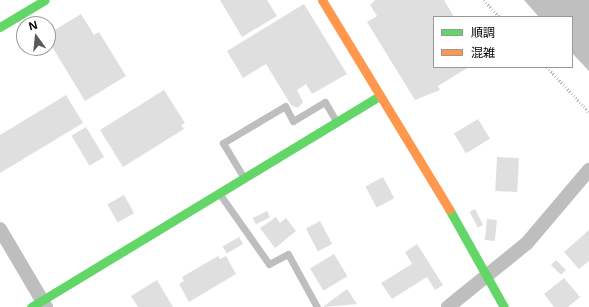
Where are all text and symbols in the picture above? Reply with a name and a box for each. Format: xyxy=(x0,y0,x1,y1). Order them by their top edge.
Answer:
north arrow xyxy=(16,16,56,56)
text: N xyxy=(27,16,39,33)
legend xyxy=(433,16,573,68)
text: 順調 xyxy=(471,24,495,41)
text: 混雑 xyxy=(471,44,495,61)

